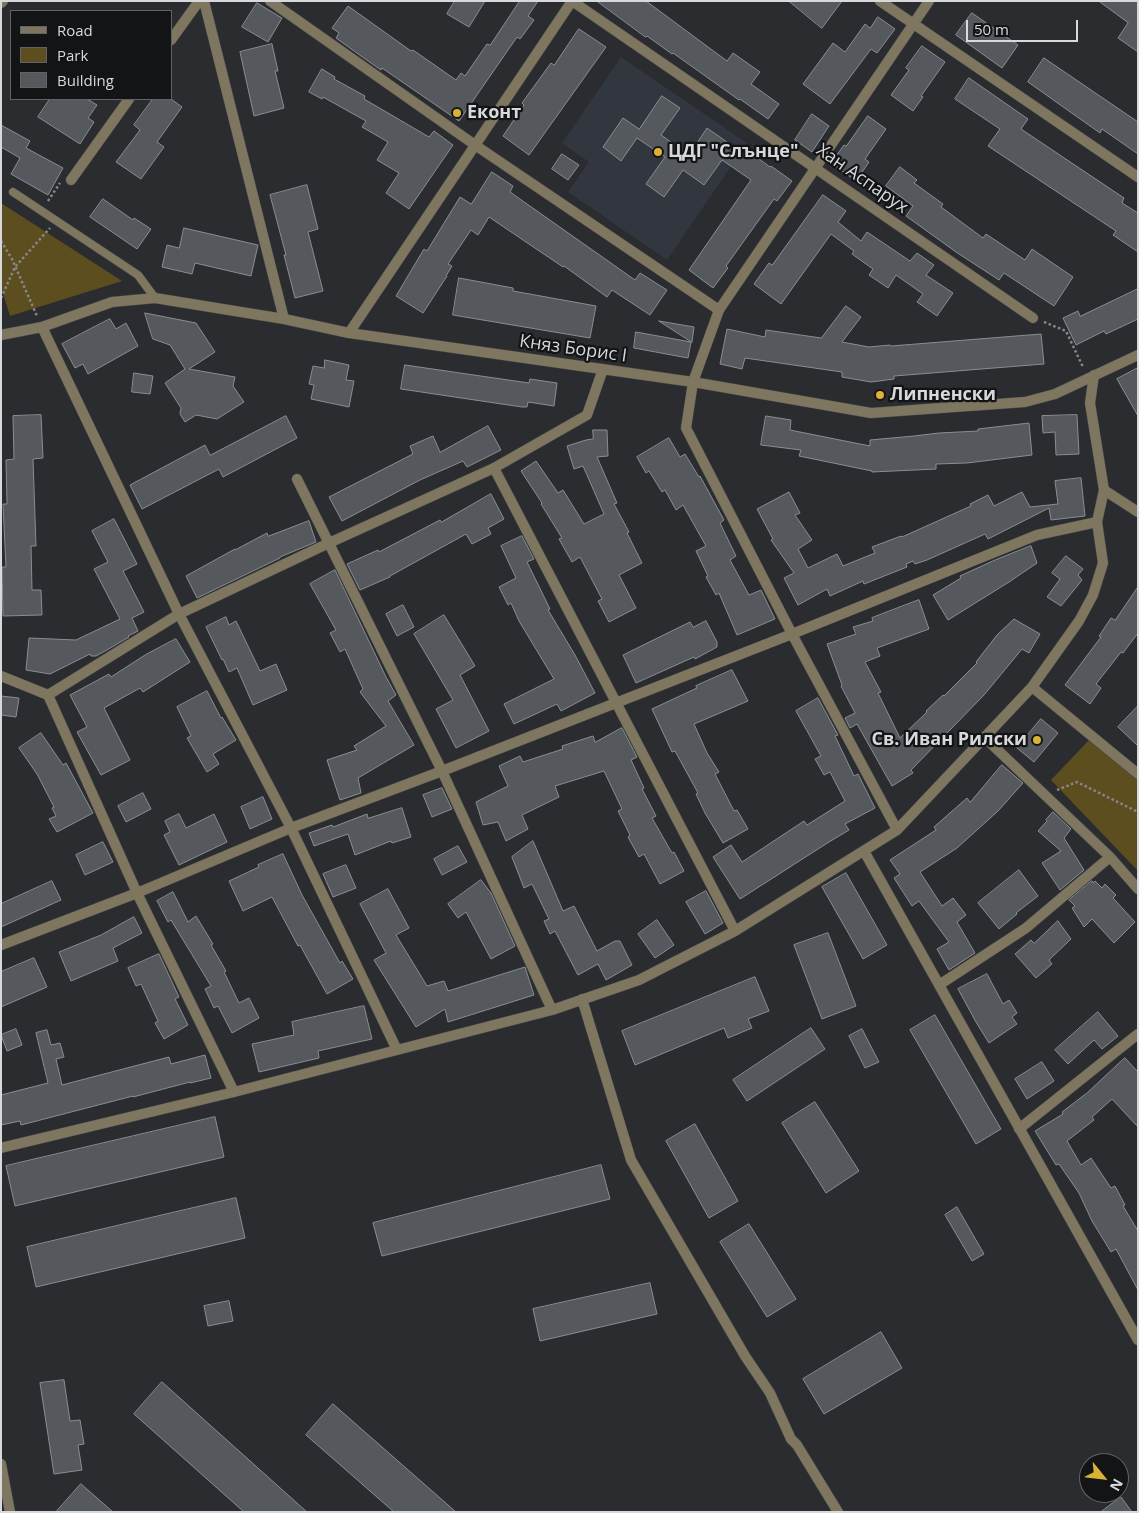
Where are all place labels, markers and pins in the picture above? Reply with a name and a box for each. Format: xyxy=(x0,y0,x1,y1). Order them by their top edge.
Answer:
place label: Еконт xyxy=(467,102,521,124)
marker: Еконт xyxy=(451,107,463,119)
place label: ЦДГ "Слънце" xyxy=(668,141,798,163)
marker: ЦДГ "Слънце" xyxy=(652,146,664,158)
place label: Липненски xyxy=(890,384,996,406)
marker: Липненски xyxy=(874,389,886,401)
place label: Св. Иван Рилски xyxy=(872,729,1027,751)
marker: Св. Иван Рилски xyxy=(1031,734,1043,746)

